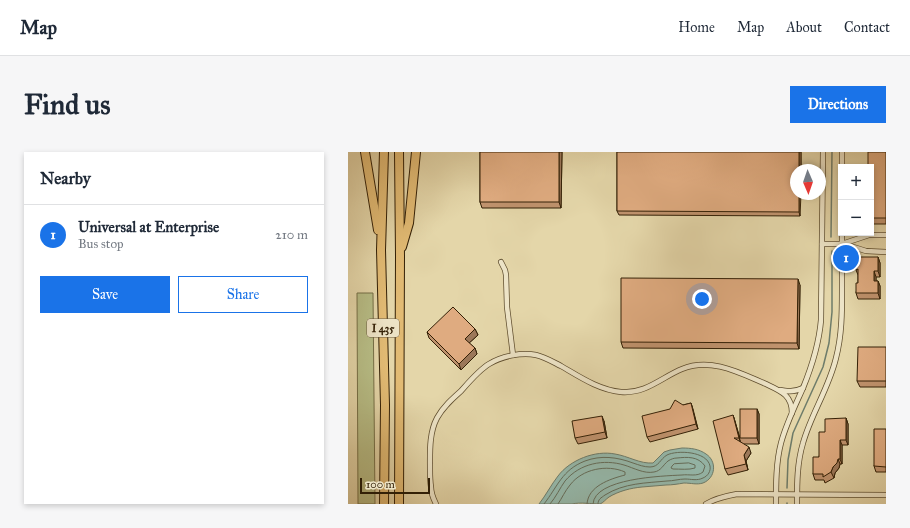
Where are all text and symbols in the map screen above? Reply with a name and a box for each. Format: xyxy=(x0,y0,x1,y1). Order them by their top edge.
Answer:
text: Map xyxy=(20,16,57,39)
text: Home xyxy=(678,19,715,36)
text: Map xyxy=(737,19,764,36)
text: About xyxy=(786,19,822,36)
text: Contact xyxy=(844,19,890,36)
button: Directions xyxy=(790,86,886,123)
text: Find us xyxy=(24,87,110,122)
north arrow xyxy=(790,164,826,200)
map controls xyxy=(838,164,874,236)
button: + xyxy=(838,164,874,200)
text: Nearby xyxy=(40,168,91,189)
button: − xyxy=(838,200,874,236)
text: Universal at Enterprise xyxy=(78,218,219,236)
text: 1 xyxy=(50,227,56,243)
text: 210 m xyxy=(275,227,308,243)
text: Bus stop xyxy=(78,236,124,252)
pin: 1 xyxy=(833,243,859,273)
button: Save xyxy=(40,276,170,313)
button: Share xyxy=(178,276,308,313)
your location xyxy=(692,289,712,309)
road number: I 435 xyxy=(367,319,399,337)
scale bar xyxy=(360,476,430,495)
text: 100 m xyxy=(366,478,395,491)

